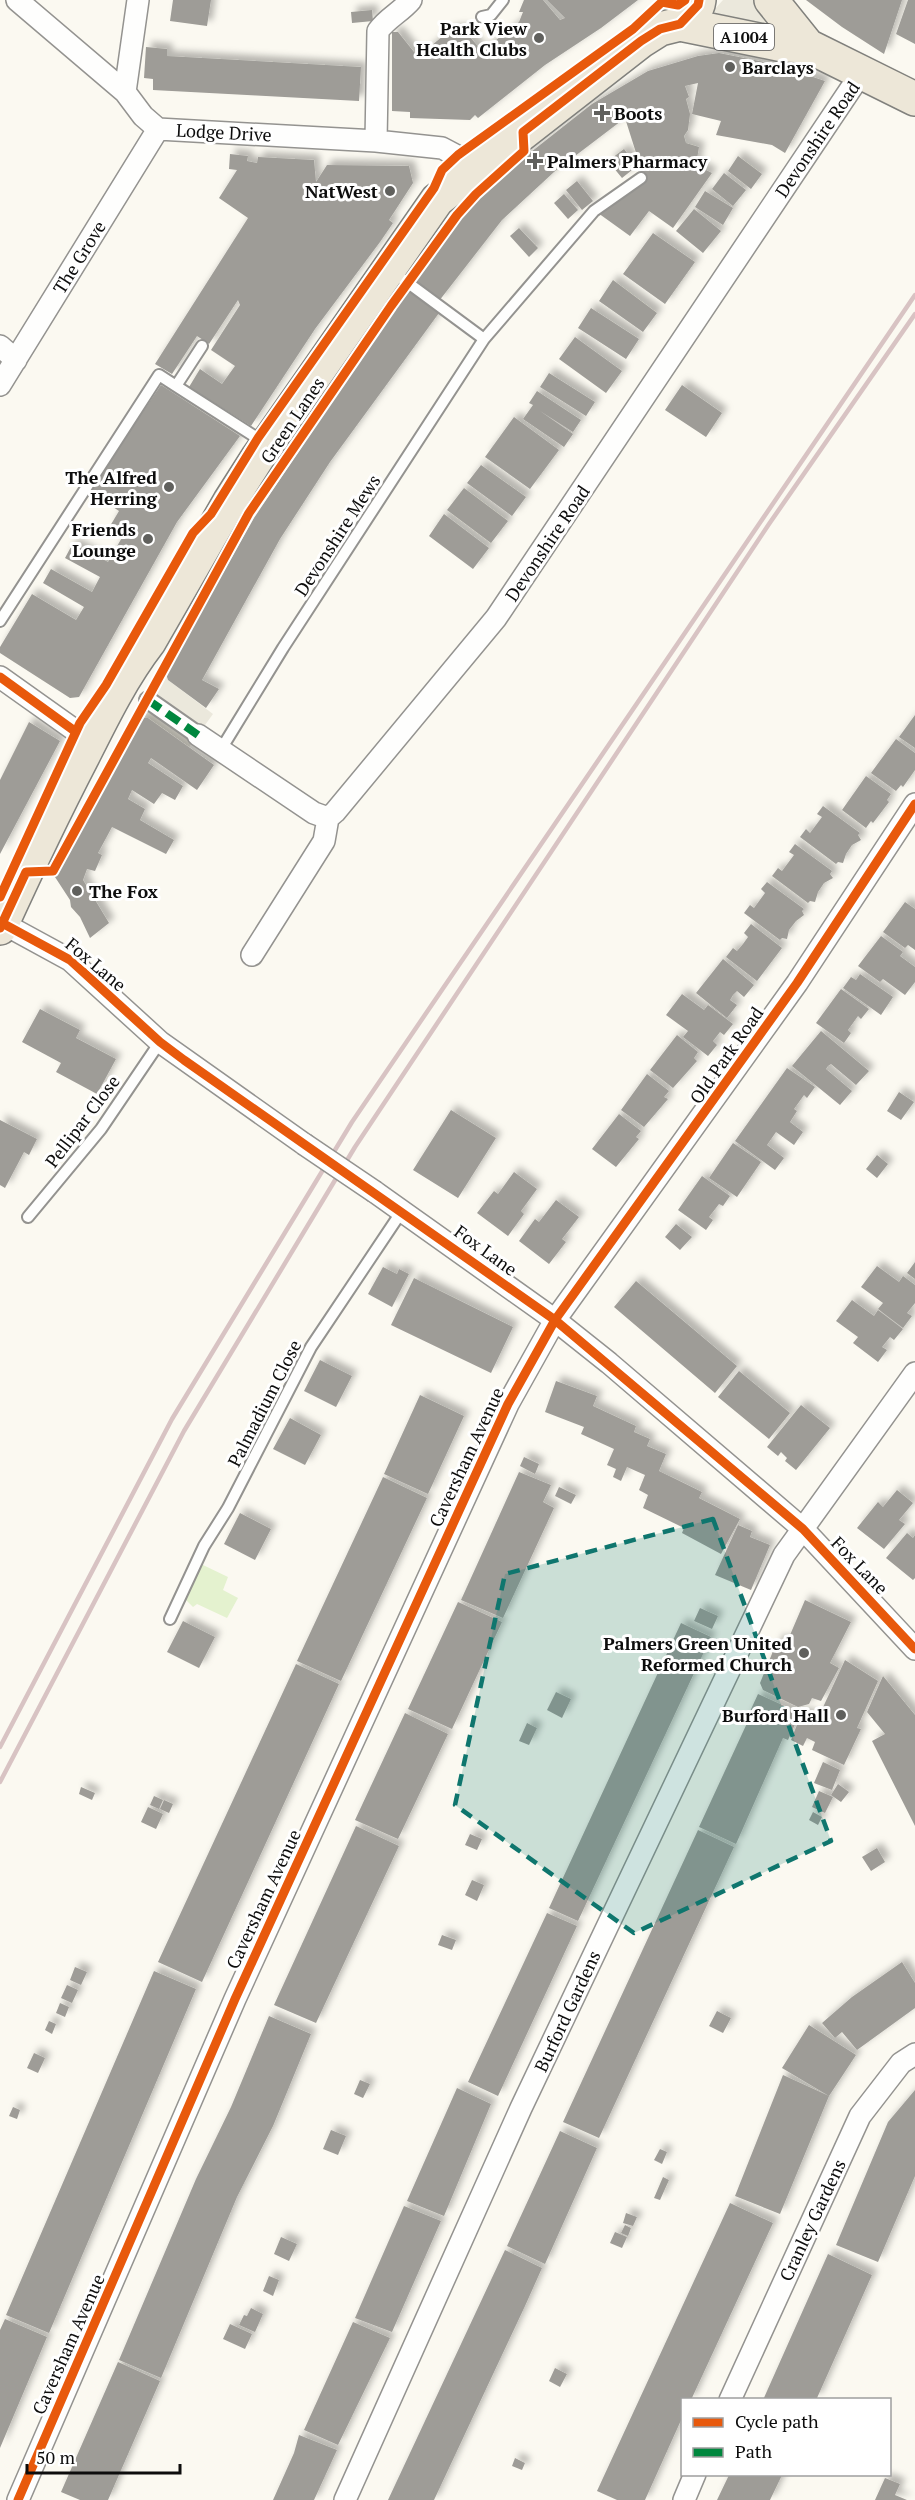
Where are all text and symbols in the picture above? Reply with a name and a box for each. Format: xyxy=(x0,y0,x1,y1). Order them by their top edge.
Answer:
place label: Park View Health Clubs xyxy=(416,16,528,61)
road number: A1004 xyxy=(714,24,774,50)
marker: Park View Health Clubs xyxy=(532,31,546,45)
place label: Barclays xyxy=(742,55,814,79)
marker: Barclays xyxy=(723,60,737,74)
street label: Devonshire Road xyxy=(769,76,865,202)
place label: Boots xyxy=(614,101,662,125)
marker: Boots xyxy=(595,106,609,120)
street label: Lodge Drive xyxy=(176,118,272,146)
place label: Palmers Pharmacy xyxy=(547,149,708,173)
marker: Palmers Pharmacy xyxy=(528,154,542,168)
place label: NatWest xyxy=(305,179,378,203)
marker: NatWest xyxy=(383,184,397,198)
street label: The Grove xyxy=(47,216,111,298)
street label: Green Lanes xyxy=(254,372,330,468)
place label: The Alfred Herring xyxy=(65,465,158,510)
street label: Devonshire Mews xyxy=(289,470,385,600)
marker: The Alfred Herring xyxy=(162,480,176,494)
street label: Devonshire Road xyxy=(499,480,595,606)
place label: Friends Lounge xyxy=(72,517,136,562)
marker: Friends Lounge xyxy=(141,532,155,546)
place label: The Fox xyxy=(89,879,158,903)
marker: The Fox xyxy=(70,884,84,898)
street label: Fox Lane xyxy=(61,932,131,996)
street label: Old Park Road xyxy=(684,1002,768,1108)
street label: Pellipar Close xyxy=(39,1070,125,1172)
street label: Fox Lane xyxy=(450,1219,522,1281)
street label: Palmadium Close xyxy=(222,1335,306,1471)
street label: Caversham Avenue xyxy=(423,1383,509,1531)
street label: Fox Lane xyxy=(826,1531,894,1599)
place label: Palmers Green United Reformed Church xyxy=(603,1631,792,1676)
marker: Palmers Green United Reformed Church xyxy=(797,1646,811,1660)
place label: Burford Hall xyxy=(722,1703,829,1727)
marker: Burford Hall xyxy=(834,1708,848,1722)
street label: Caversham Avenue xyxy=(220,1825,306,1973)
street label: Burford Gardens xyxy=(528,1946,606,2076)
street label: Cranley Gardens xyxy=(773,2155,851,2285)
street label: Caversham Avenue xyxy=(26,2270,110,2418)
legend xyxy=(681,2398,891,2476)
text: Cycle path xyxy=(735,2409,819,2433)
scale bar xyxy=(27,2437,180,2475)
text: Path xyxy=(735,2439,772,2463)
text: 50 m xyxy=(36,2445,76,2469)

